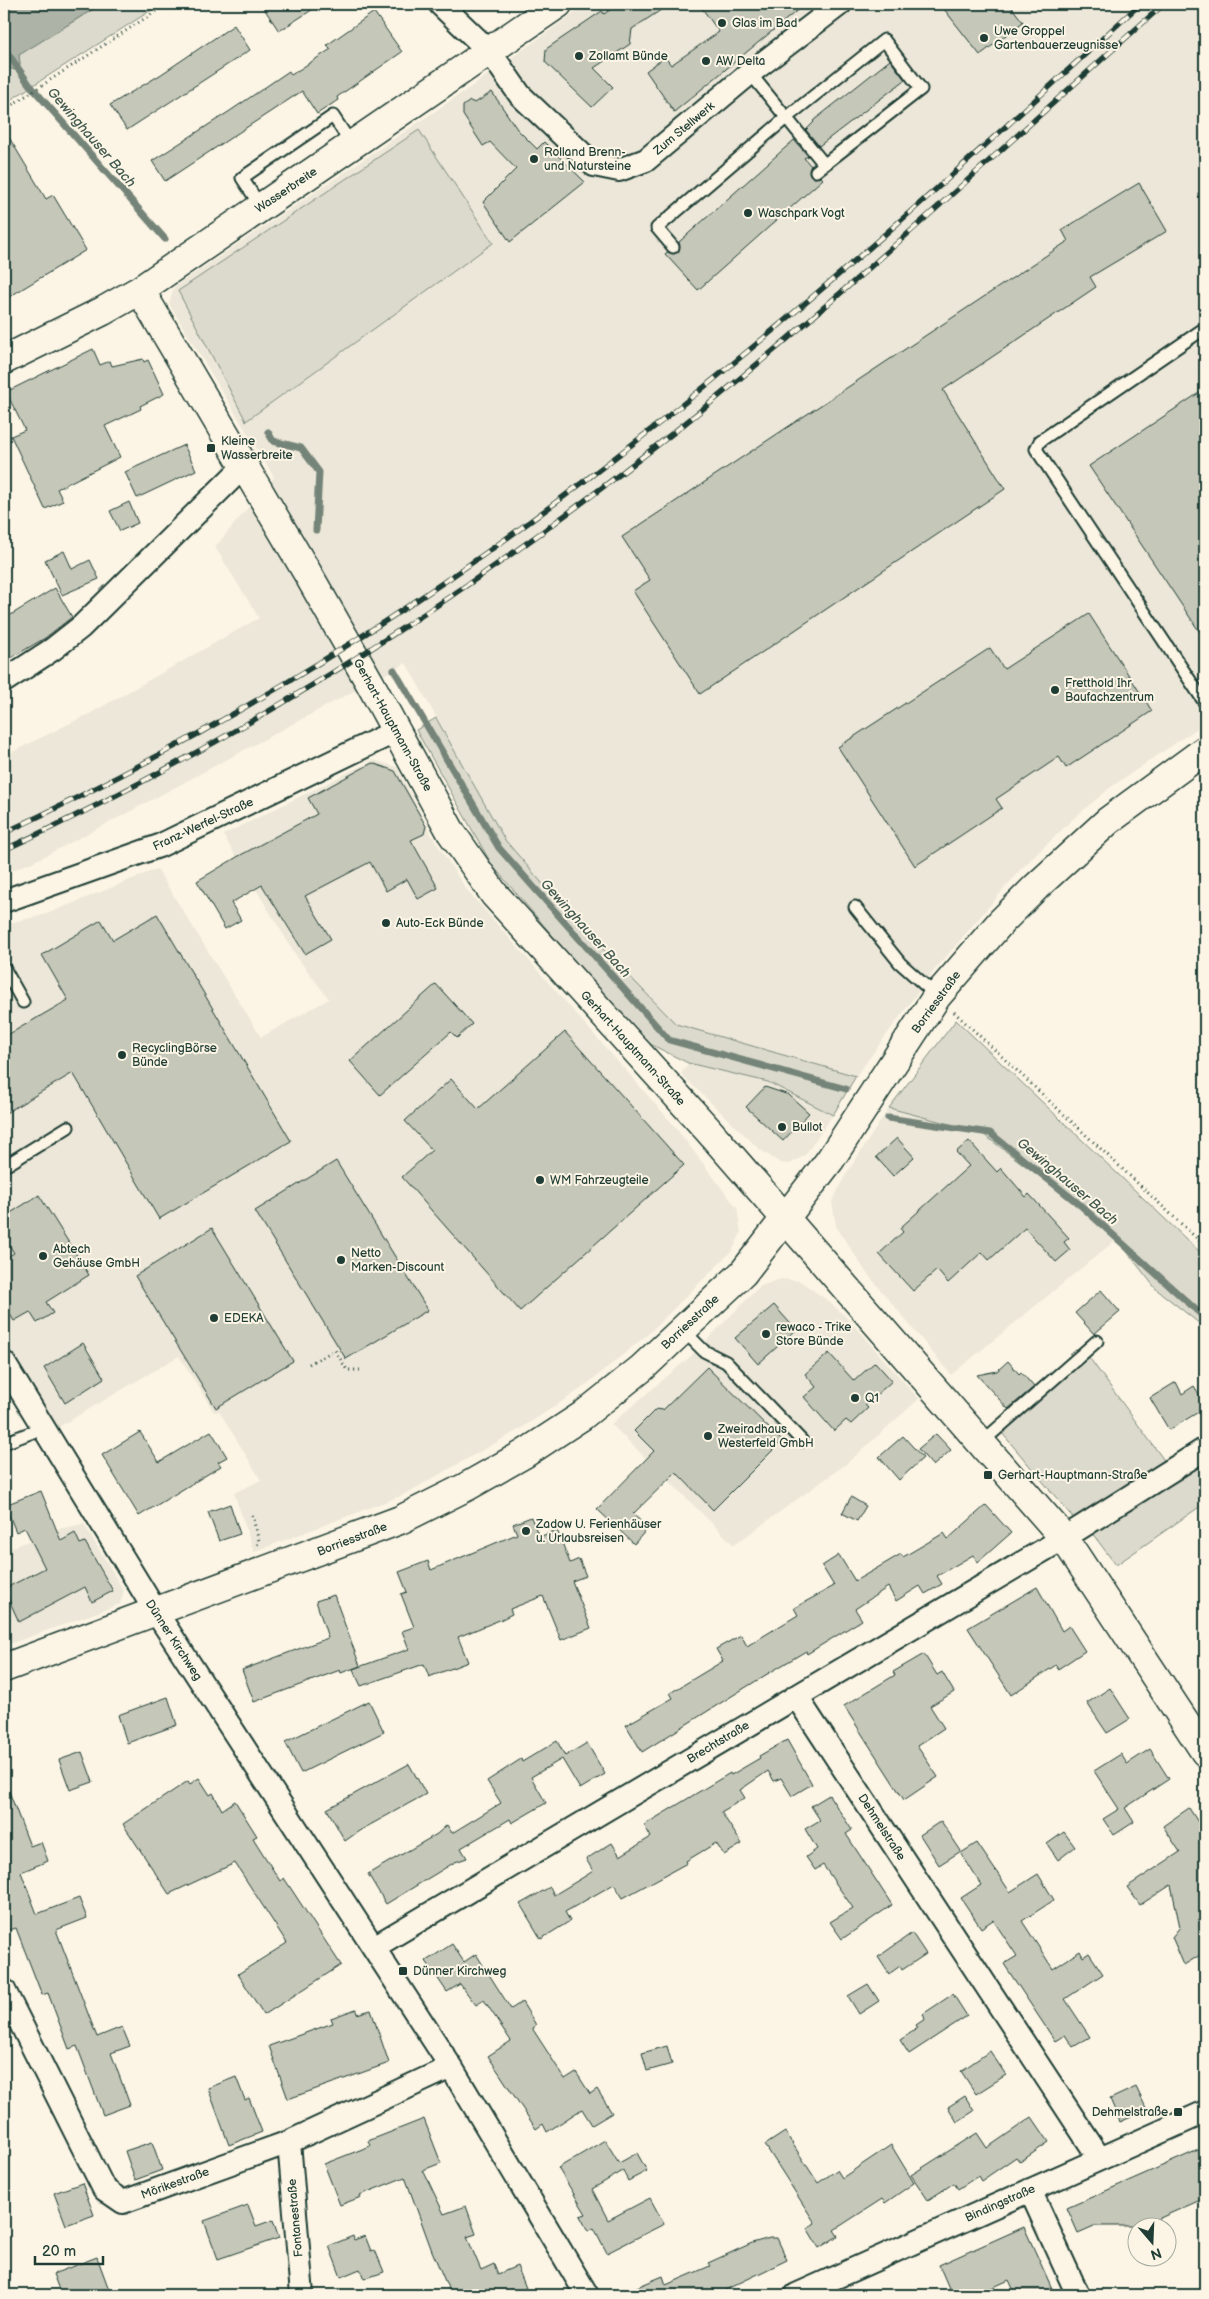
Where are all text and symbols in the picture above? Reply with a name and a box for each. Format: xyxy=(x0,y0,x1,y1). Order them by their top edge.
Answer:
place label: Glas im Bad xyxy=(732,16,798,31)
marker: Glas im Bad xyxy=(716,17,728,29)
place label: Uwe Groppel Gartenbauerzeugnisse xyxy=(994,24,1118,53)
marker: Uwe Groppel Gartenbauerzeugnisse xyxy=(978,32,990,44)
place label: Zollamt Bünde xyxy=(588,49,668,64)
marker: Zollamt Bünde xyxy=(573,50,585,62)
place label: AW Delta xyxy=(716,54,765,69)
marker: AW Delta xyxy=(700,55,712,67)
water label: Gewinghauser Bach xyxy=(44,84,140,191)
street label: Zum Stellwerk xyxy=(650,98,718,159)
place label: Rolland Brenn- und Natursteine xyxy=(544,145,631,174)
marker: Rolland Brenn- und Natursteine xyxy=(528,153,540,165)
street label: Wasserbreite xyxy=(252,164,320,217)
place label: Waschpark Vogt xyxy=(758,206,845,221)
marker: Waschpark Vogt xyxy=(742,207,754,219)
place label: Kleine Wasserbreite xyxy=(221,434,293,463)
marker: Kleine Wasserbreite xyxy=(205,442,217,454)
street label: Gerhart-Hauptmann-Straße xyxy=(350,656,435,794)
place label: Fretthold Ihr Baufachzentrum xyxy=(1065,676,1154,705)
marker: Fretthold Ihr Baufachzentrum xyxy=(1049,684,1061,696)
street label: Franz-Werfel-Straße xyxy=(150,795,256,854)
water label: Gewinghauser Bach xyxy=(537,876,634,981)
place label: Auto-Eck Bünde xyxy=(396,916,484,931)
marker: Auto-Eck Bünde xyxy=(380,917,392,929)
street label: Borriesstraße xyxy=(909,968,964,1037)
street label: Gerhart-Hauptmann-Straße xyxy=(577,988,688,1109)
place label: RecyclingBörse Bünde xyxy=(132,1041,217,1070)
marker: RecyclingBörse Bünde xyxy=(116,1049,128,1061)
place label: Bullot xyxy=(792,1120,823,1135)
marker: Bullot xyxy=(776,1121,788,1133)
water label: Gewinghauser Bach xyxy=(1014,1134,1122,1229)
place label: WM Fahrzeugteile xyxy=(550,1173,649,1188)
marker: WM Fahrzeugteile xyxy=(534,1174,546,1186)
place label: Abtech Gehäuse GmbH xyxy=(53,1242,140,1271)
place label: Netto Marken-Discount xyxy=(351,1246,444,1275)
marker: Abtech Gehäuse GmbH xyxy=(37,1250,49,1262)
marker: Netto Marken-Discount xyxy=(335,1254,347,1266)
street label: Borriesstraße xyxy=(658,1292,722,1353)
place label: EDEKA xyxy=(224,1311,264,1326)
marker: EDEKA xyxy=(208,1312,220,1324)
place label: rewaco - Trike Store Bünde xyxy=(776,1320,851,1349)
marker: rewaco - Trike Store Bünde xyxy=(760,1328,772,1340)
place label: Q1 xyxy=(865,1391,879,1406)
marker: Q1 xyxy=(849,1392,861,1404)
place label: Zweiradhaus Westerfeld GmbH xyxy=(717,1422,814,1451)
marker: Zweiradhaus Westerfeld GmbH xyxy=(702,1430,714,1442)
place label: Gerhart-Hauptmann-Straße xyxy=(998,1468,1147,1483)
marker: Gerhart-Hauptmann-Straße xyxy=(982,1469,994,1481)
place label: Zadow U. Ferienhäuser u. Urlaubsreisen xyxy=(535,1517,662,1546)
street label: Borriesstraße xyxy=(315,1519,389,1560)
marker: Zadow U. Ferienhäuser u. Urlaubsreisen xyxy=(520,1525,532,1537)
street label: Dünner Kirchweg xyxy=(142,1597,205,1684)
street label: Brechtstraße xyxy=(684,1718,752,1767)
street label: Dehmelstraße xyxy=(854,1791,909,1863)
place label: Dünner Kirchweg xyxy=(413,1964,506,1979)
marker: Dünner Kirchweg xyxy=(397,1965,409,1977)
place label: Dehmelstraße xyxy=(1092,2105,1168,2120)
marker: Dehmelstraße xyxy=(1172,2106,1184,2118)
street label: Mörikestraße xyxy=(139,2164,211,2203)
street label: Fontanestraße xyxy=(285,2178,306,2258)
street label: Bindingstraße xyxy=(963,2181,1038,2226)
north arrow xyxy=(1126,2216,1176,2266)
scale bar xyxy=(35,2234,102,2266)
text: 20 m xyxy=(42,2242,76,2261)
text: N xyxy=(1148,2244,1164,2264)

